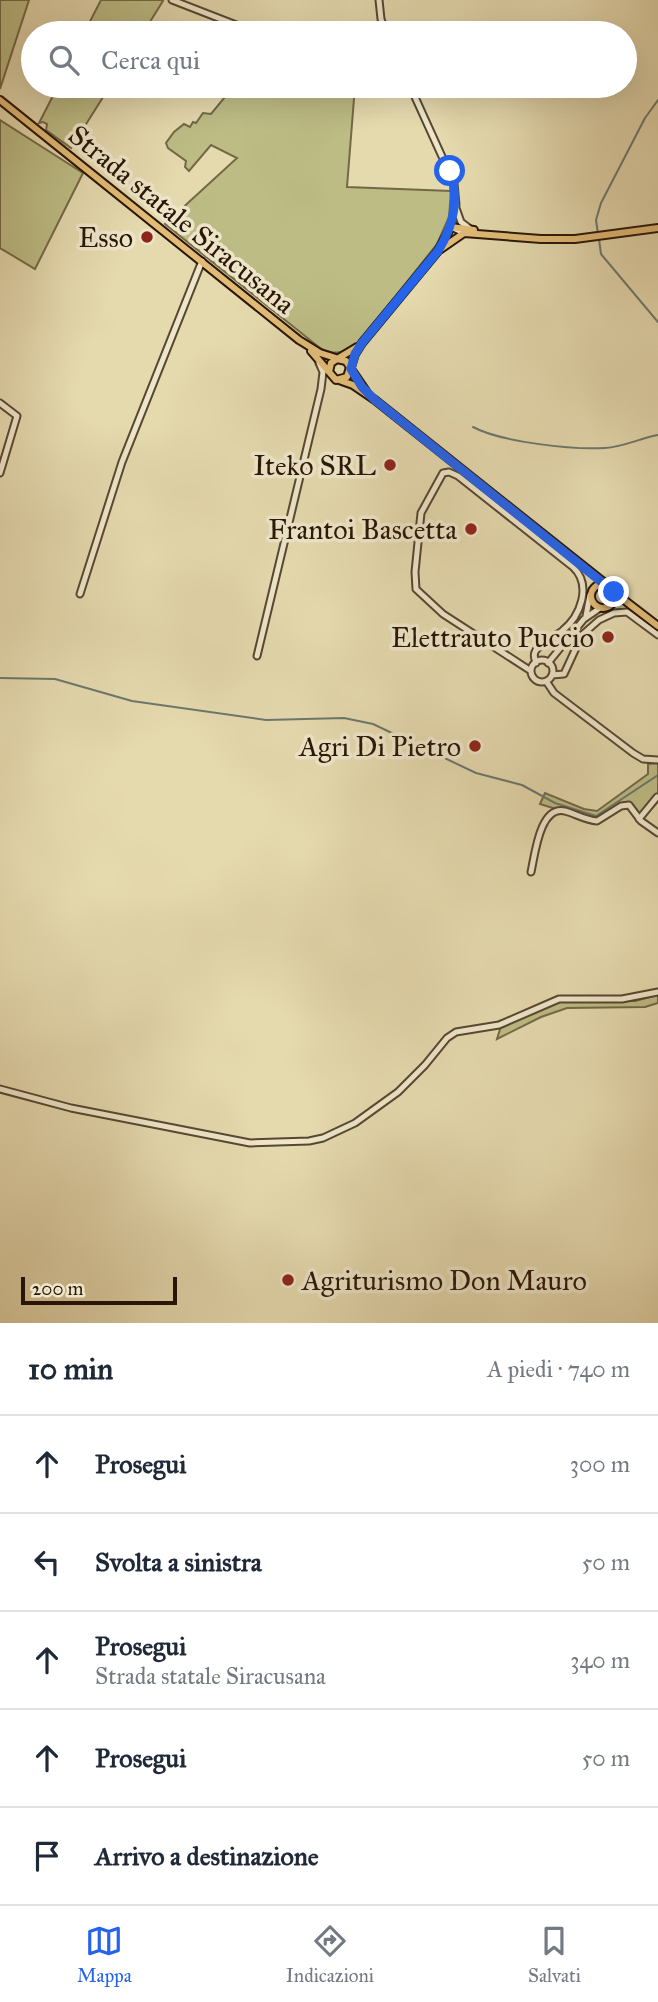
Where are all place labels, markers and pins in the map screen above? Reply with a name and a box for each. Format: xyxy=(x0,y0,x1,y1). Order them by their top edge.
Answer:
place label: Esso xyxy=(78,220,133,255)
marker: Esso xyxy=(139,229,155,245)
place label: Iteko SRL xyxy=(254,448,376,483)
marker: Iteko SRL xyxy=(382,457,398,473)
place label: Frantoi Bascetta xyxy=(268,512,457,547)
marker: Frantoi Bascetta xyxy=(463,521,479,537)
place label: Elettrauto Puccio xyxy=(391,620,594,655)
marker: Elettrauto Puccio xyxy=(600,629,616,645)
place label: Agri Di Pietro xyxy=(298,729,461,764)
marker: Agri Di Pietro xyxy=(467,738,483,754)
place label: Agriturismo Don Mauro xyxy=(301,1263,587,1298)
marker: Agriturismo Don Mauro xyxy=(280,1272,296,1288)

